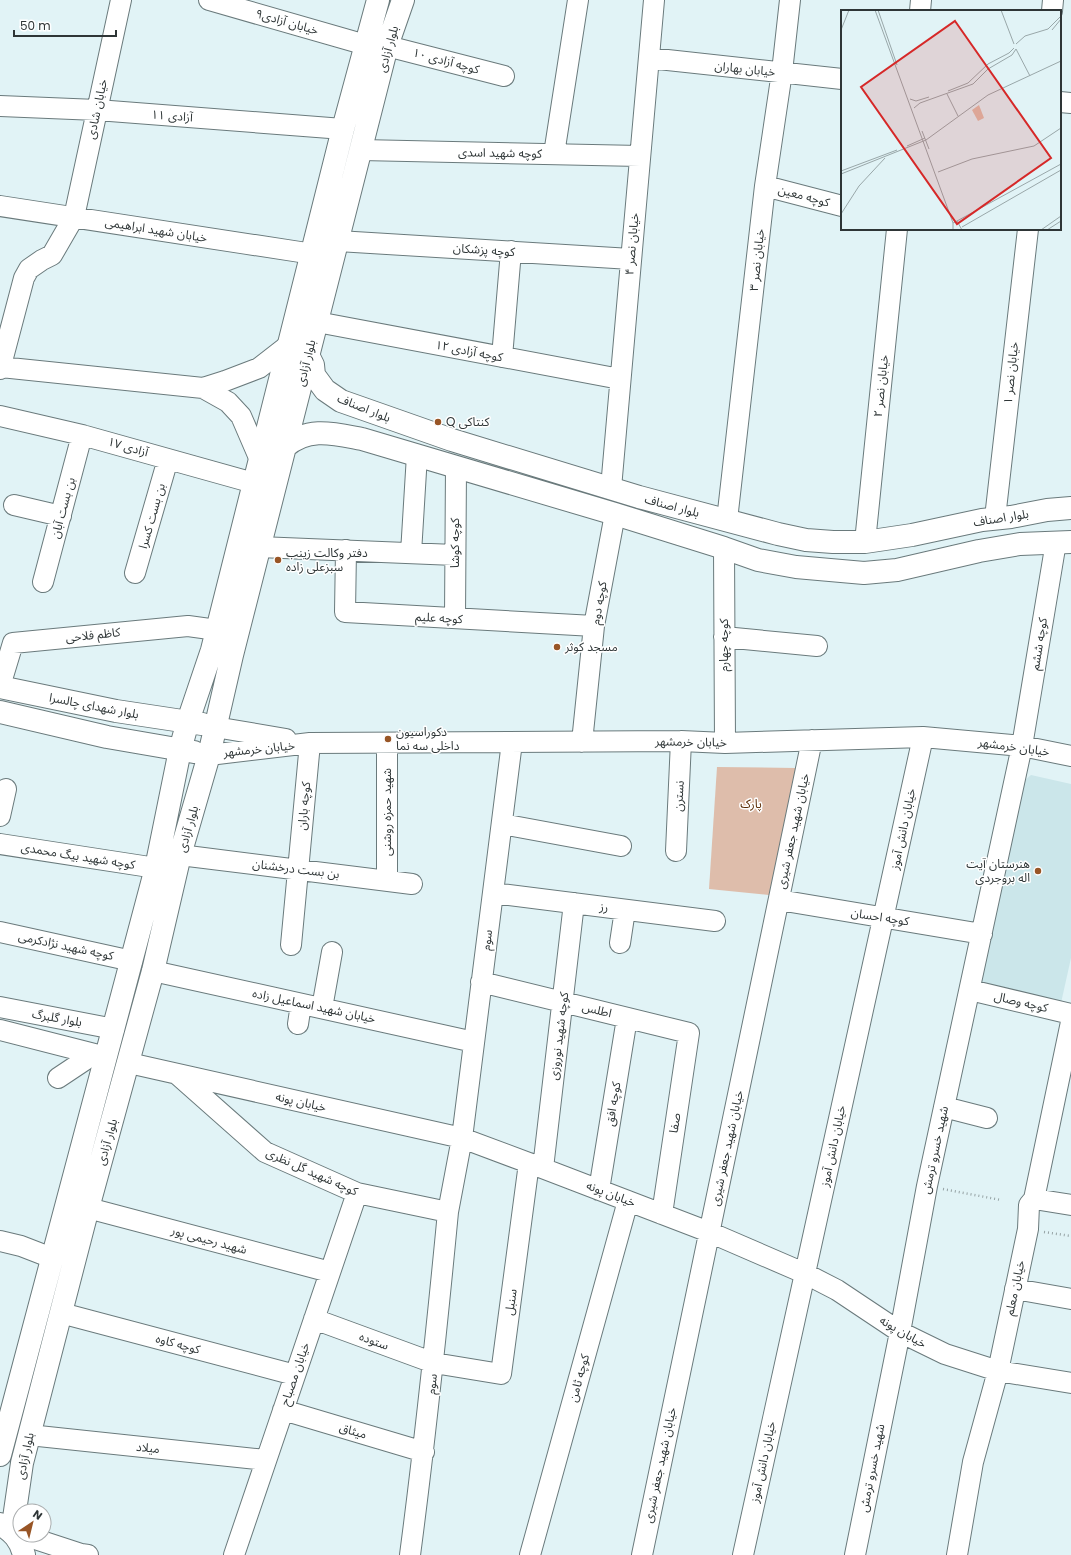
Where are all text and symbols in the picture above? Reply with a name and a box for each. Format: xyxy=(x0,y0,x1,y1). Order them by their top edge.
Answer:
street label: خیابان آزادی۹ xyxy=(254,4,321,39)
inset map xyxy=(841,10,1061,230)
scale bar xyxy=(14,12,116,38)
text: 50 m xyxy=(20,17,51,34)
street label: بلوار آزادی xyxy=(373,24,402,74)
street label: کوچه آزادی ۱۰ xyxy=(411,43,482,78)
street label: خیابان بهاران xyxy=(714,57,776,80)
street label: خیابان شادی xyxy=(82,77,111,140)
street label: آزادی ۱۱ xyxy=(151,106,194,125)
street label: کوچه شهید اسدی xyxy=(458,143,543,162)
street label: کوچه معین xyxy=(777,181,833,211)
street label: خیابان نصر ۴ xyxy=(620,212,643,276)
street label: خیابان شهید ابراهیمی xyxy=(104,213,208,246)
street label: خیابان نصر ۳ xyxy=(745,228,768,292)
street label: کوچه پزشکان xyxy=(453,239,517,260)
street label: کوچه آزادی ۱۲ xyxy=(434,336,505,366)
street label: بلوار آزادی xyxy=(292,338,320,388)
street label: خیابان نصر ۱ xyxy=(999,341,1022,405)
street label: خیابان نصر ۲ xyxy=(869,354,892,418)
street label: بلوار اصناف xyxy=(335,389,393,426)
place label: Q کنتاکی xyxy=(446,413,491,430)
marker: Q کنتاکی xyxy=(433,417,443,427)
street label: آزادی ۱۷ xyxy=(106,433,151,461)
street label: بن بست آبان xyxy=(46,475,79,540)
street label: بن بست کسرا xyxy=(134,481,169,551)
street label: بلوار اصناف xyxy=(643,490,701,521)
street label: بلوار اصناف xyxy=(972,505,1030,530)
street label: کوچه کوشا xyxy=(446,517,463,568)
place label: دفتر وکالت زینب سبزعلی زاده xyxy=(286,544,368,575)
marker: دفتر وکالت زینب سبزعلی زاده xyxy=(273,555,283,565)
street label: کوچه دوم xyxy=(586,579,612,626)
street label: کوچه علیم xyxy=(415,608,464,628)
street label: کوچه ششم xyxy=(1026,615,1052,672)
street label: کوچه چهارم xyxy=(715,617,733,672)
street label: کاظم فلاحی xyxy=(65,623,122,647)
place label: مسجد کوثر xyxy=(564,638,618,655)
marker: مسجد کوثر xyxy=(552,642,562,652)
street label: بلوار شهدای چالسرا xyxy=(48,688,140,723)
place label: دکوراسیون داخلی سه نما xyxy=(396,723,460,754)
street label: خیابان خرمشهر xyxy=(654,732,727,751)
street label: خیابان خرمشهر xyxy=(976,733,1051,760)
marker: دکوراسیون داخلی سه نما xyxy=(383,734,393,744)
street label: خیابان خرمشهر xyxy=(221,736,296,761)
street label: شهید حمزه روشنی xyxy=(378,768,395,856)
street label: خیابان شهید جعفر شیری xyxy=(772,772,813,890)
street label: کوچه باران xyxy=(293,780,314,831)
street label: نسترن xyxy=(669,780,688,812)
street label: خیابان دانش آموز xyxy=(885,787,919,872)
park label: پارک xyxy=(740,795,762,812)
street label: بلوار آزادی xyxy=(173,804,202,854)
street label: کوچه شهید بیگ محمدی xyxy=(20,838,137,873)
street label: بن بست درخشنان xyxy=(252,855,341,882)
place label: هنرستان آیت اله بروجردی xyxy=(966,855,1030,886)
marker: هنرستان آیت اله بروجردی xyxy=(1033,866,1043,876)
street label: رز xyxy=(598,897,609,915)
street label: کوچه احسان xyxy=(850,904,911,930)
street label: کوچه شهید نژادکرمی xyxy=(17,927,116,964)
street label: سوم xyxy=(477,929,497,951)
street label: خیابان شهید اسماعیل زاده xyxy=(251,984,377,1027)
street label: کوچه وصال xyxy=(993,987,1051,1016)
street label: کوچه شهید نوروزی xyxy=(545,990,572,1081)
street label: اطلس xyxy=(581,998,614,1021)
street label: بلوار گلبرگ xyxy=(31,1005,83,1030)
street label: کوچه افق xyxy=(601,1080,625,1127)
street label: خیابان پونه xyxy=(274,1087,328,1116)
street label: خیابان شهید جعفر شیری xyxy=(706,1089,747,1207)
street label: خیابان دانش آموز xyxy=(815,1104,849,1189)
street label: شهید خسرو ترمش xyxy=(917,1104,952,1195)
street label: صفا xyxy=(665,1111,685,1134)
street label: بلوار آزادی xyxy=(92,1117,121,1167)
street label: کوچه شهید گل نظری xyxy=(264,1144,362,1200)
street label: خیابان پونه xyxy=(584,1176,638,1211)
street label: شهید رحیمی پور xyxy=(168,1221,249,1258)
street label: خیابان معلم xyxy=(1000,1259,1030,1317)
street label: سنبل xyxy=(500,1288,521,1316)
street label: خیابان پونه xyxy=(877,1311,930,1352)
street label: ستوده xyxy=(357,1327,391,1354)
street label: کوچه کاوه xyxy=(154,1329,203,1358)
street label: خیابان مصباح xyxy=(276,1340,314,1408)
street label: کوچه ثامن xyxy=(564,1351,593,1404)
street label: سوم xyxy=(422,1373,442,1395)
street label: خیابان شهید جعفر شیری xyxy=(639,1406,680,1524)
street label: میثاق xyxy=(337,1418,369,1443)
street label: خیابان دانش آموز xyxy=(745,1420,779,1505)
street label: شهید خسرو ترمش xyxy=(855,1422,888,1513)
street label: بلوار آزادی xyxy=(11,1431,38,1481)
street label: میلاد xyxy=(135,1438,161,1457)
north arrow xyxy=(12,1503,52,1543)
text: N xyxy=(30,1506,46,1524)

